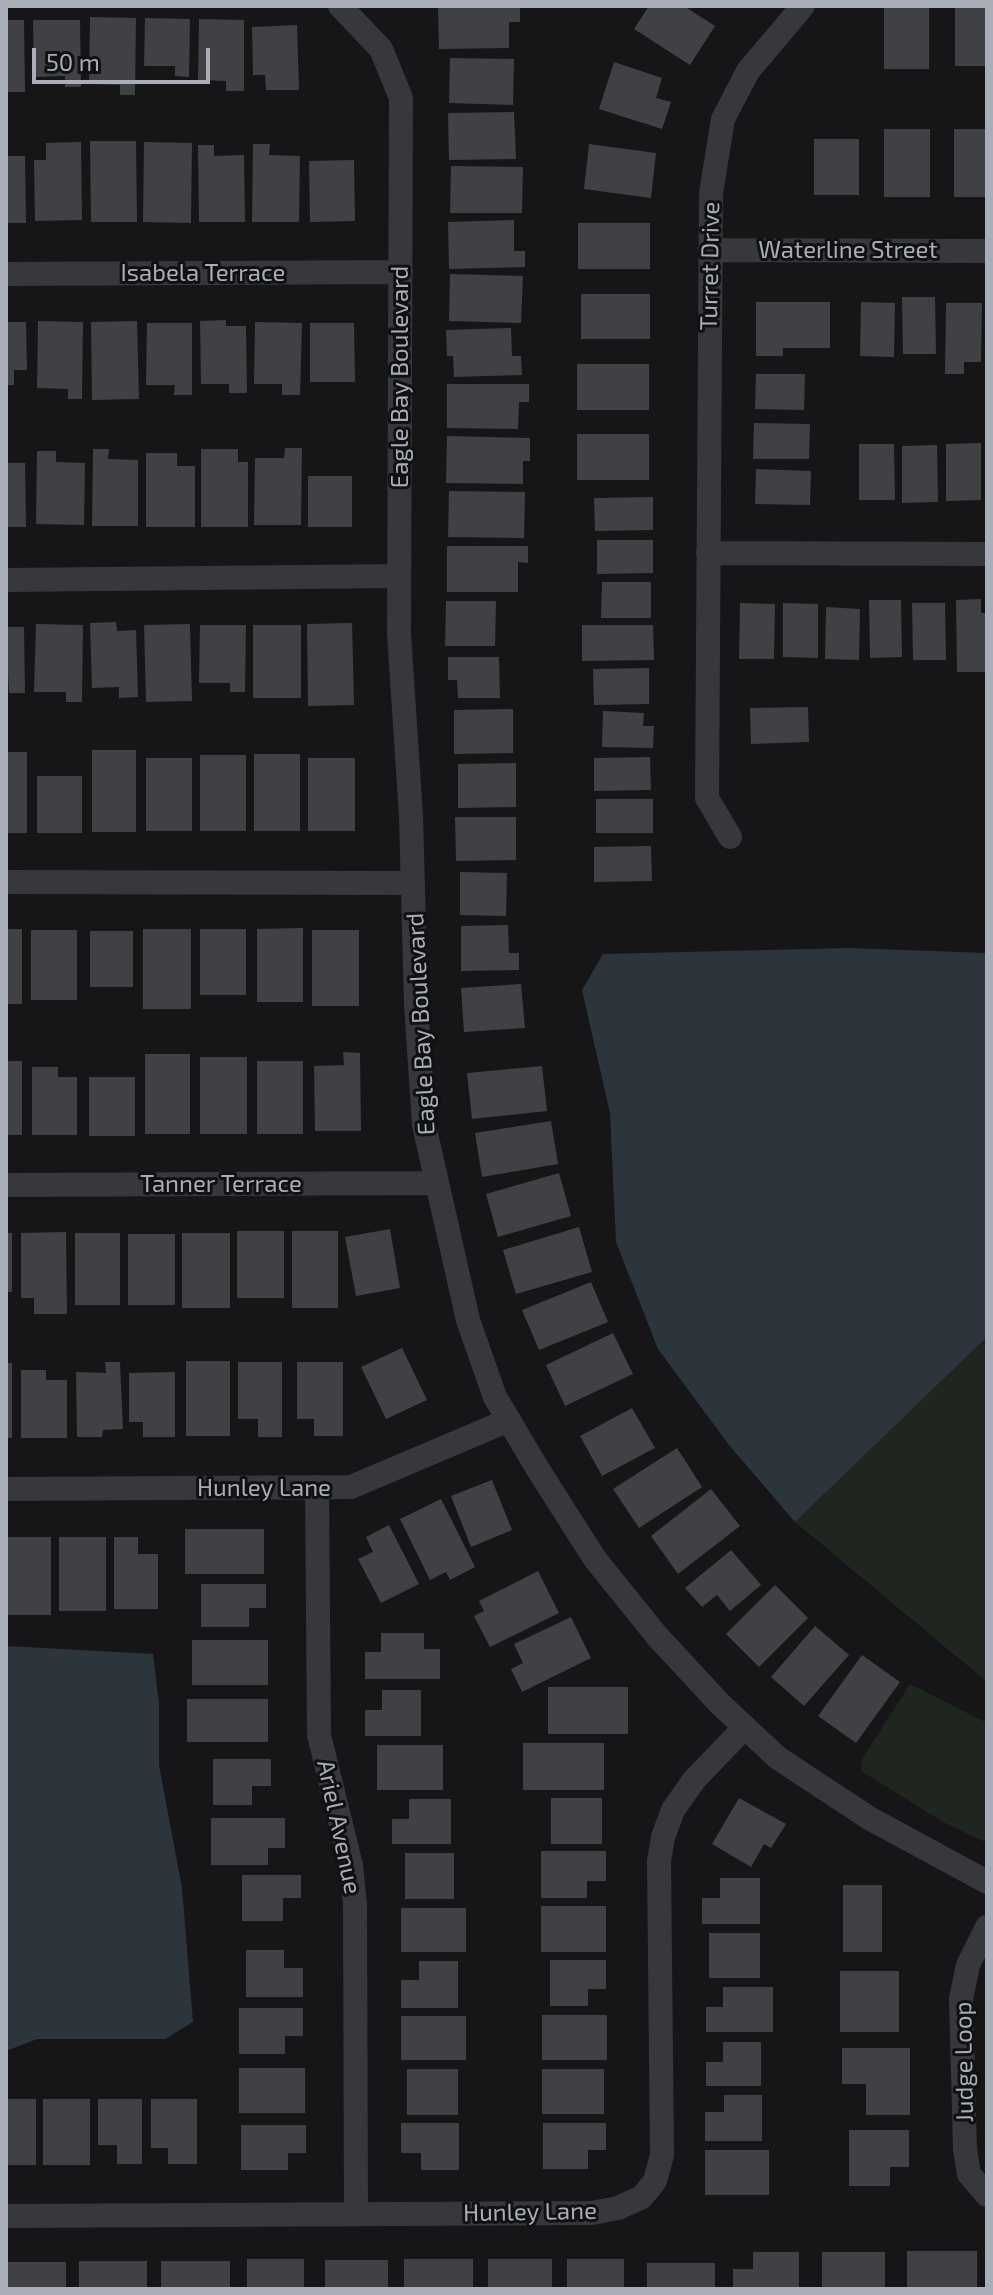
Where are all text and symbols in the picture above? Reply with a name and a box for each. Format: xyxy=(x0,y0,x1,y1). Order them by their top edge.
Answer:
scale bar xyxy=(36,32,214,82)
text: 50 m xyxy=(46,47,100,76)
street label: Turret Drive xyxy=(694,201,726,331)
street label: Waterline Street xyxy=(758,236,938,264)
street label: Isabela Terrace xyxy=(121,259,285,287)
street label: Eagle Bay Boulevard xyxy=(386,266,414,488)
street label: Eagle Bay Boulevard xyxy=(401,912,441,1136)
street label: Tanner Terrace xyxy=(140,1170,302,1198)
street label: Hunley Lane xyxy=(197,1474,331,1502)
street label: Ariel Avenue xyxy=(311,1757,367,1897)
street label: Judge Loop xyxy=(949,2001,979,2123)
street label: Hunley Lane xyxy=(463,2196,597,2228)

